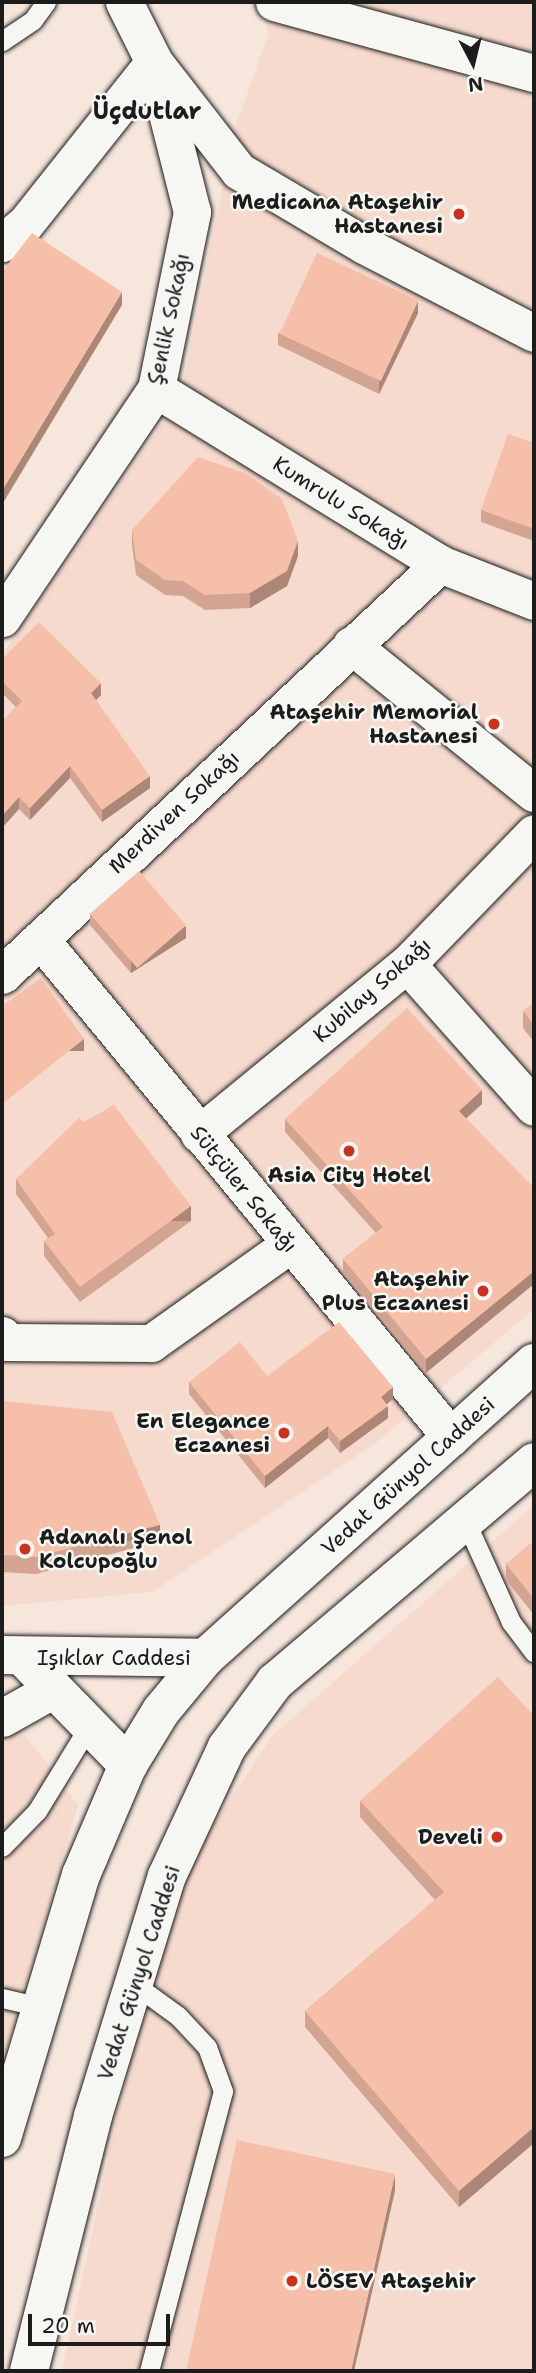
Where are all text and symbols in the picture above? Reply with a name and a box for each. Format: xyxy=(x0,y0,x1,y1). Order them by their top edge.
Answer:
north arrow xyxy=(438,28,508,98)
text: N xyxy=(467,71,485,98)
district label: Üçdutlar xyxy=(93,98,201,126)
place label: Medicana Ataşehir Hastanesi xyxy=(232,189,443,239)
marker: Medicana Ataşehir Hastanesi xyxy=(449,204,469,224)
street label: Şenlik Sokağı xyxy=(143,251,195,387)
street label: Kumrulu Sokağı xyxy=(268,451,414,555)
place label: Ataşehir Memorial Hastanesi xyxy=(270,699,478,749)
marker: Ataşehir Memorial Hastanesi xyxy=(484,714,504,734)
street label: Merdiven Sokağı xyxy=(104,745,244,879)
street label: Kubilay Sokağı xyxy=(308,932,436,1048)
street label: Sütçüler Sokağı xyxy=(185,1121,303,1257)
marker: Asia City Hotel xyxy=(341,1143,357,1159)
place label: Asia City Hotel xyxy=(267,1162,431,1188)
place label: Ataşehir Plus Eczanesi xyxy=(322,1266,469,1316)
marker: Ataşehir Plus Eczanesi xyxy=(475,1283,491,1299)
street label: Vedat Günyol Caddesi xyxy=(316,1391,500,1561)
place label: En Elegance Eczanesi xyxy=(136,1408,270,1458)
marker: En Elegance Eczanesi xyxy=(276,1425,292,1441)
place label: Adanalı Şenol Kolcupoğlu xyxy=(39,1524,192,1574)
marker: Adanalı Şenol Kolcupoğlu xyxy=(17,1541,33,1557)
street label: Işıklar Caddesi xyxy=(37,1645,191,1671)
place label: Develi xyxy=(418,1824,483,1850)
marker: Develi xyxy=(489,1829,505,1845)
street label: Vedat Günyol Caddesi xyxy=(92,1862,186,2084)
place label: LÖSEV Ataşehir xyxy=(306,2268,476,2294)
marker: LÖSEV Ataşehir xyxy=(284,2273,300,2289)
scale bar xyxy=(32,2300,173,2344)
text: 20 m xyxy=(41,2312,95,2340)

